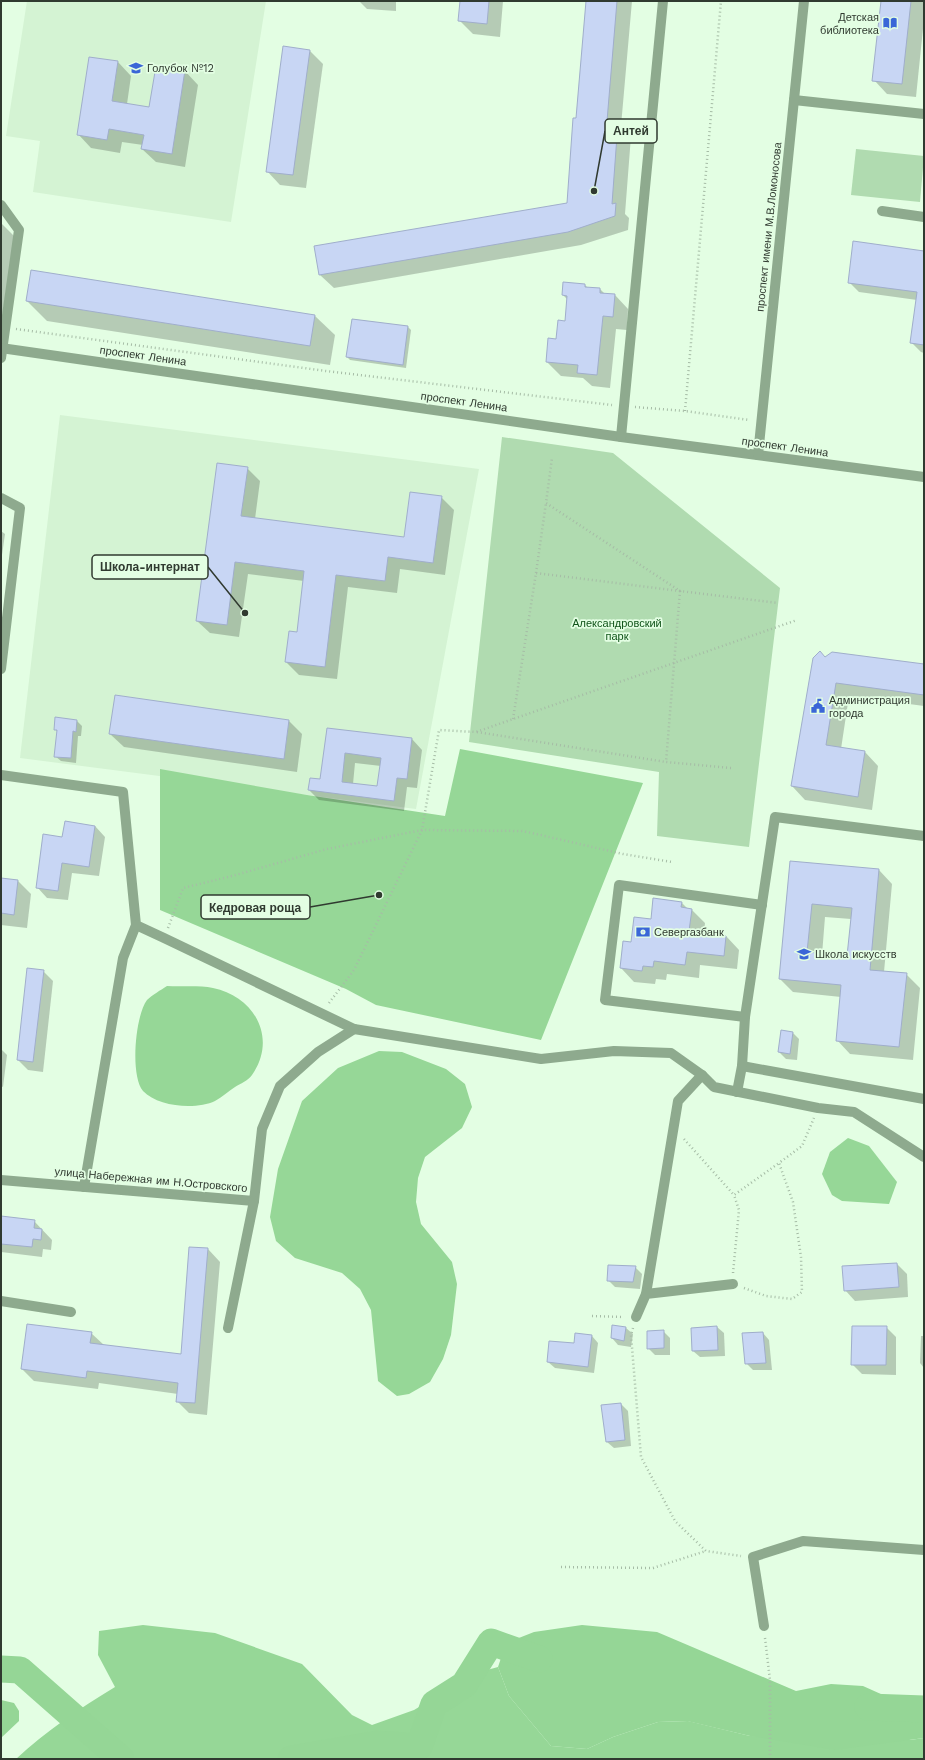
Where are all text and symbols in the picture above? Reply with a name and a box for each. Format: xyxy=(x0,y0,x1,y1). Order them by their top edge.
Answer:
place label: Детская библиотека xyxy=(820,11,880,37)
library icon: Детская библиотека xyxy=(882,15,898,31)
school or university icon: Голубок №12 xyxy=(128,60,144,76)
place label: Голубок №12 xyxy=(147,62,214,75)
callout: Антей xyxy=(605,119,657,143)
text: Антей xyxy=(613,124,649,138)
street label: проспект имени М.В.Ломоносова xyxy=(754,141,784,312)
street label: проспект Ленина xyxy=(99,343,188,369)
street label: проспект Ленина xyxy=(420,389,509,415)
street label: проспект Ленина xyxy=(741,434,830,460)
callout: Школа-интернат xyxy=(92,555,208,579)
text: Школа-интернат xyxy=(100,560,200,574)
park label: Александровский парк xyxy=(572,617,662,643)
place label: Администрация города xyxy=(829,694,910,720)
public building icon: Администрация города xyxy=(810,698,826,714)
callout: Кедровая роща xyxy=(201,895,310,919)
text: Кедровая роща xyxy=(209,901,301,915)
bank icon: Севергазбанк xyxy=(635,924,651,940)
place label: Севергазбанк xyxy=(654,926,724,939)
school or university icon: Школа искусcтв xyxy=(796,946,812,962)
place label: Школа искусcтв xyxy=(815,948,897,961)
street label: улица Набережная им Н.Островского xyxy=(54,1165,248,1195)

